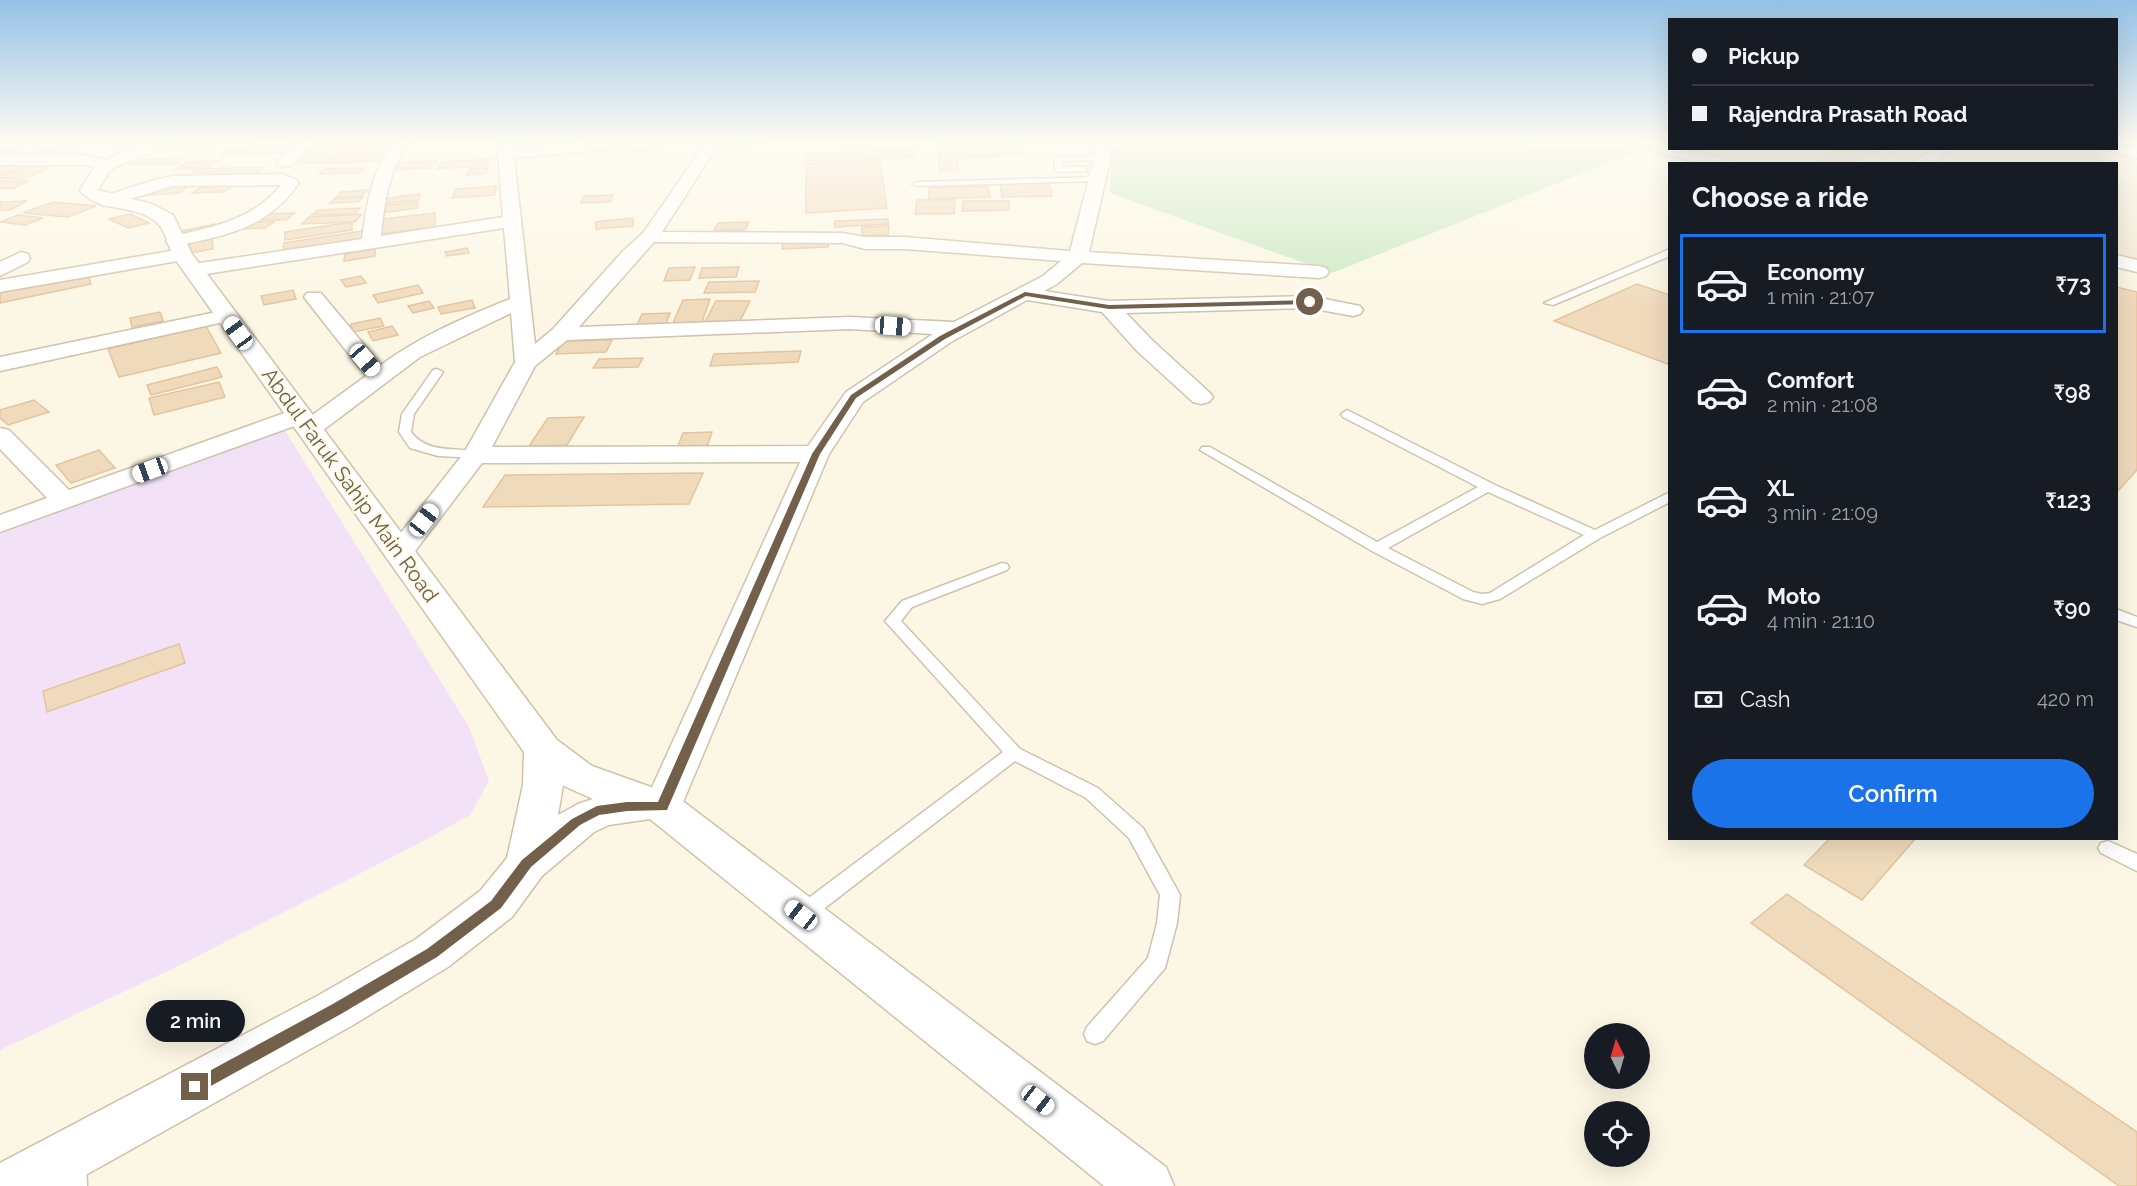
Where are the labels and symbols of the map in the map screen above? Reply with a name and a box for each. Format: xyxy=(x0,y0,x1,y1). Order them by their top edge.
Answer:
route start xyxy=(1296,288,1323,315)
car xyxy=(220,313,256,353)
car xyxy=(874,316,912,336)
car xyxy=(346,341,384,379)
street label: Abdul Faruk Sahip Main Road xyxy=(257,363,444,607)
car xyxy=(130,455,170,485)
car xyxy=(406,500,442,540)
car xyxy=(781,897,821,933)
callout: 2 min xyxy=(146,1000,244,1042)
north arrow xyxy=(1584,1023,1650,1089)
route end xyxy=(181,1073,208,1100)
car xyxy=(1018,1082,1058,1118)

